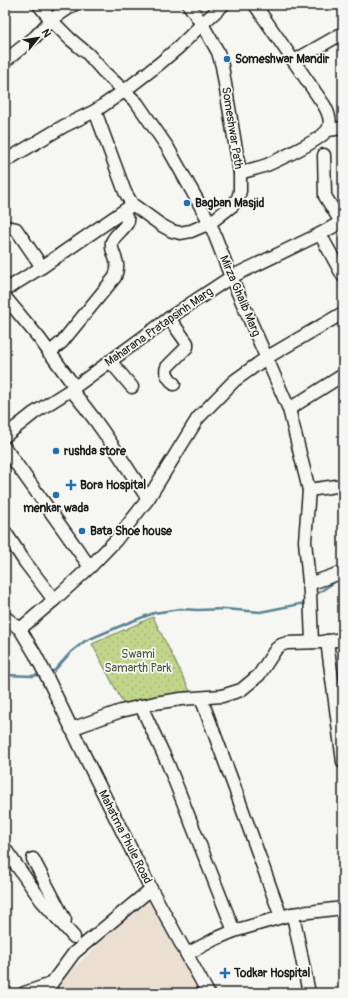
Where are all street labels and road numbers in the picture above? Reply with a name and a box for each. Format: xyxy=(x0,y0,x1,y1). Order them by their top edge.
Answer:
street label: Someshwar Path xyxy=(218,86,246,171)
street label: Mirza Ghalib Marg xyxy=(216,253,264,339)
street label: Maharana Pratapsinh Marg xyxy=(102,284,216,370)
street label: Mahatma Phule Road xyxy=(95,788,155,887)

